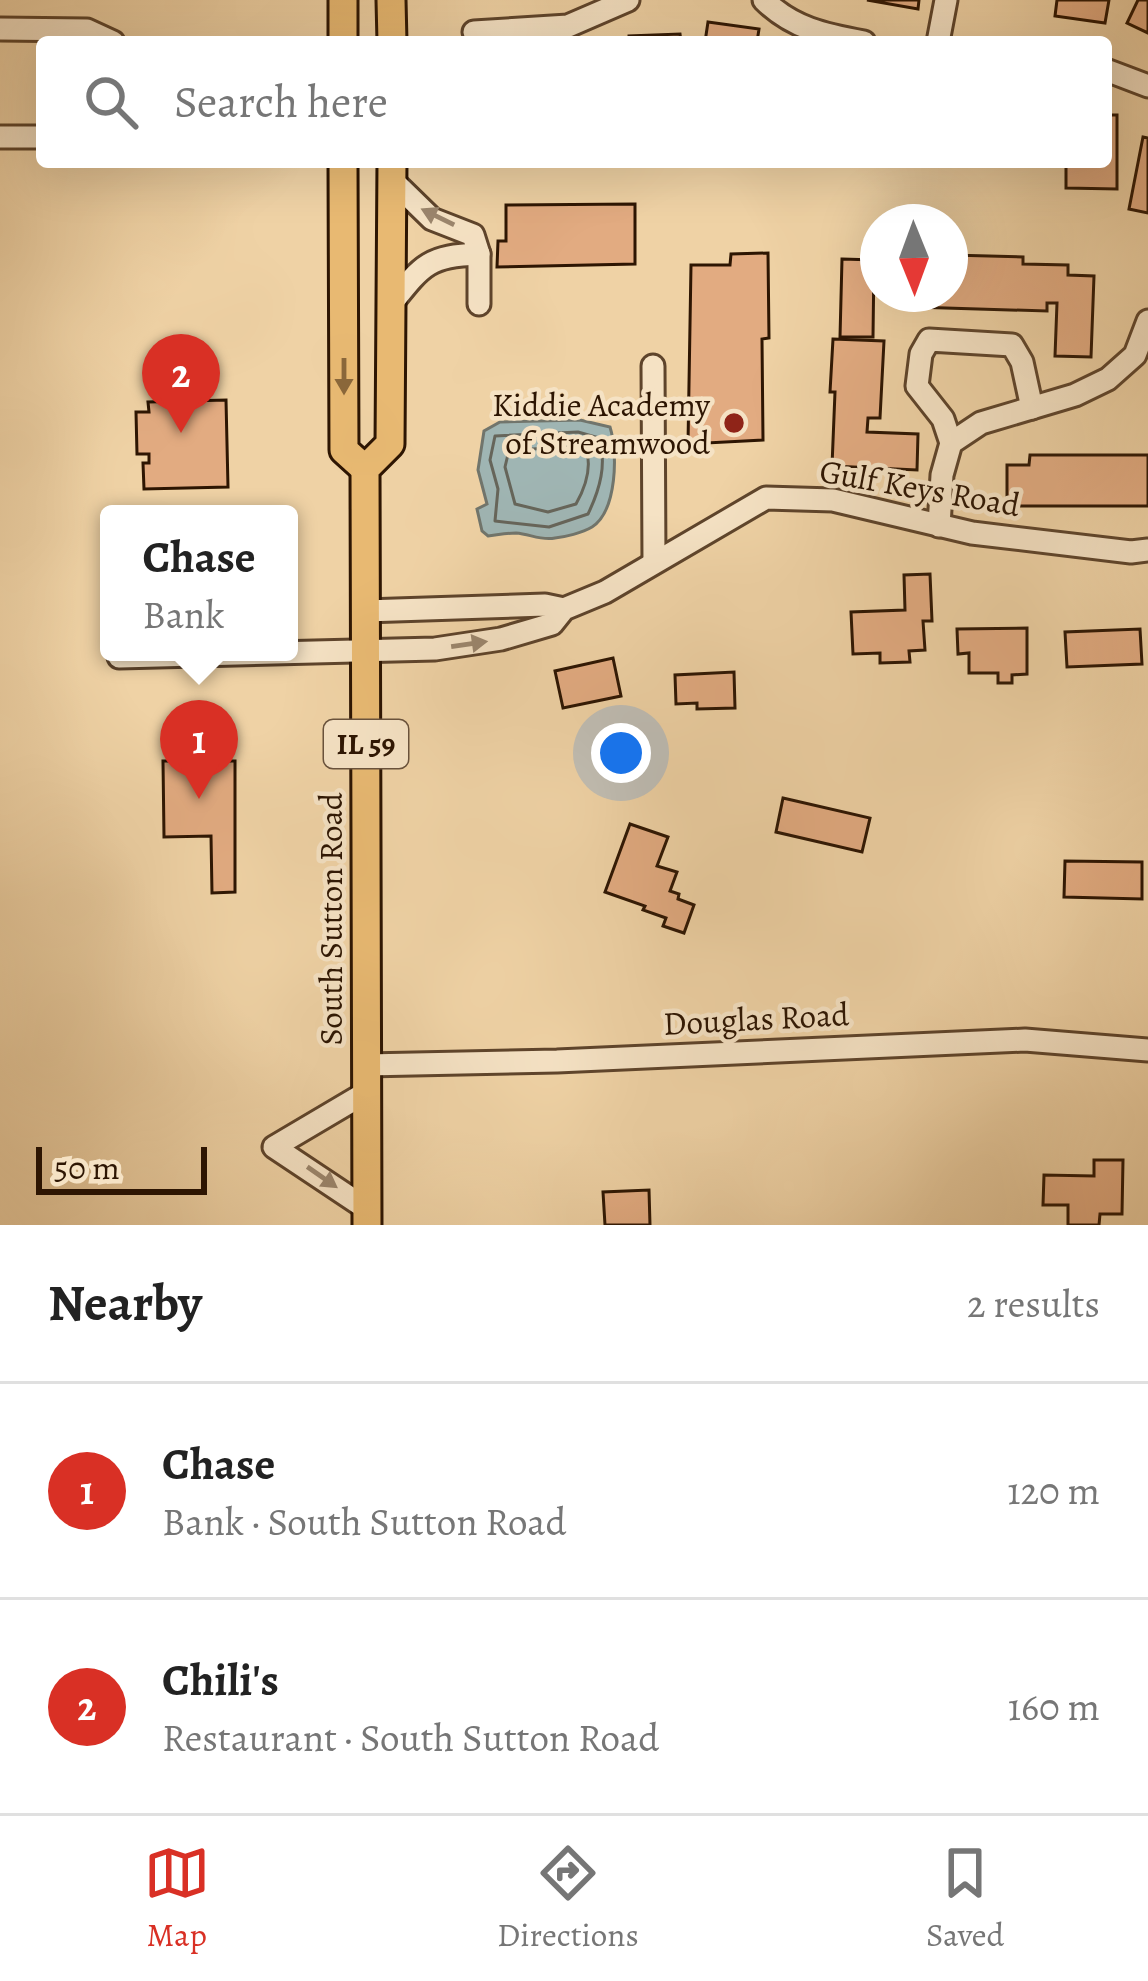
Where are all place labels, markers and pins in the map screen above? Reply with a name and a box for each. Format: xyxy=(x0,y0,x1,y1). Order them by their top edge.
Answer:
pin: 2 xyxy=(142,334,220,433)
place label: Kiddie Academy of Streamwood xyxy=(492,382,710,465)
marker: Kiddie Academy of Streamwood xyxy=(721,410,747,436)
pin: 1 xyxy=(160,700,238,799)

